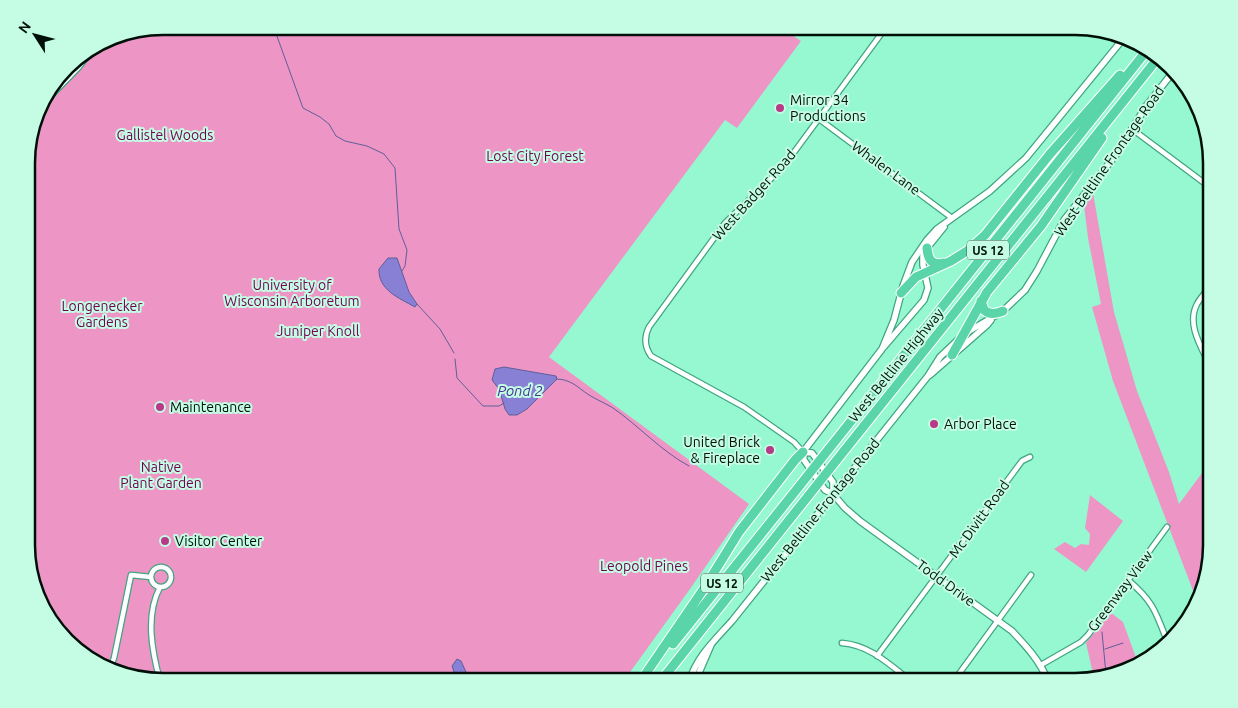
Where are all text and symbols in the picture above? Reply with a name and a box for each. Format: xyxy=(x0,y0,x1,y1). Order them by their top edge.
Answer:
north arrow xyxy=(10,10,60,60)
text: N xyxy=(15,18,34,36)
street label: West Beltline Frontage Road xyxy=(1051,83,1167,239)
place label: Mirror 34 Productions xyxy=(790,92,866,124)
marker: Mirror 34 Productions xyxy=(774,102,786,114)
park label: Gallistel Woods xyxy=(117,127,213,143)
street label: Whalen Lane xyxy=(849,138,923,198)
street label: West Badger Road xyxy=(709,147,799,243)
park label: Lost City Forest xyxy=(486,148,584,164)
road number: US 12 xyxy=(967,240,1009,260)
park label: University of Wisconsin Arboretum xyxy=(224,277,360,309)
park label: Longenecker Gardens xyxy=(61,298,143,330)
street label: West Beltline Highway xyxy=(845,305,947,425)
park label: Juniper Knoll xyxy=(277,323,360,339)
water label: Pond 2 xyxy=(497,382,543,399)
place label: Maintenance xyxy=(170,399,251,415)
marker: Maintenance xyxy=(154,401,166,413)
place label: Arbor Place xyxy=(944,416,1017,432)
marker: Arbor Place xyxy=(928,418,940,430)
place label: United Brick & Fireplace xyxy=(683,434,760,466)
street label: West Beltline Frontage Road xyxy=(757,435,883,585)
marker: United Brick & Fireplace xyxy=(764,444,776,456)
park label: Native Plant Garden xyxy=(120,459,202,491)
street label: Mc Divitt Road xyxy=(946,477,1012,561)
place label: Visitor Center xyxy=(175,533,263,549)
marker: Visitor Center xyxy=(159,535,171,547)
street label: Greenway View xyxy=(1084,547,1156,635)
street label: Todd Drive xyxy=(914,557,978,609)
park label: Leopold Pines xyxy=(600,558,688,574)
road number: US 12 xyxy=(701,574,743,592)

